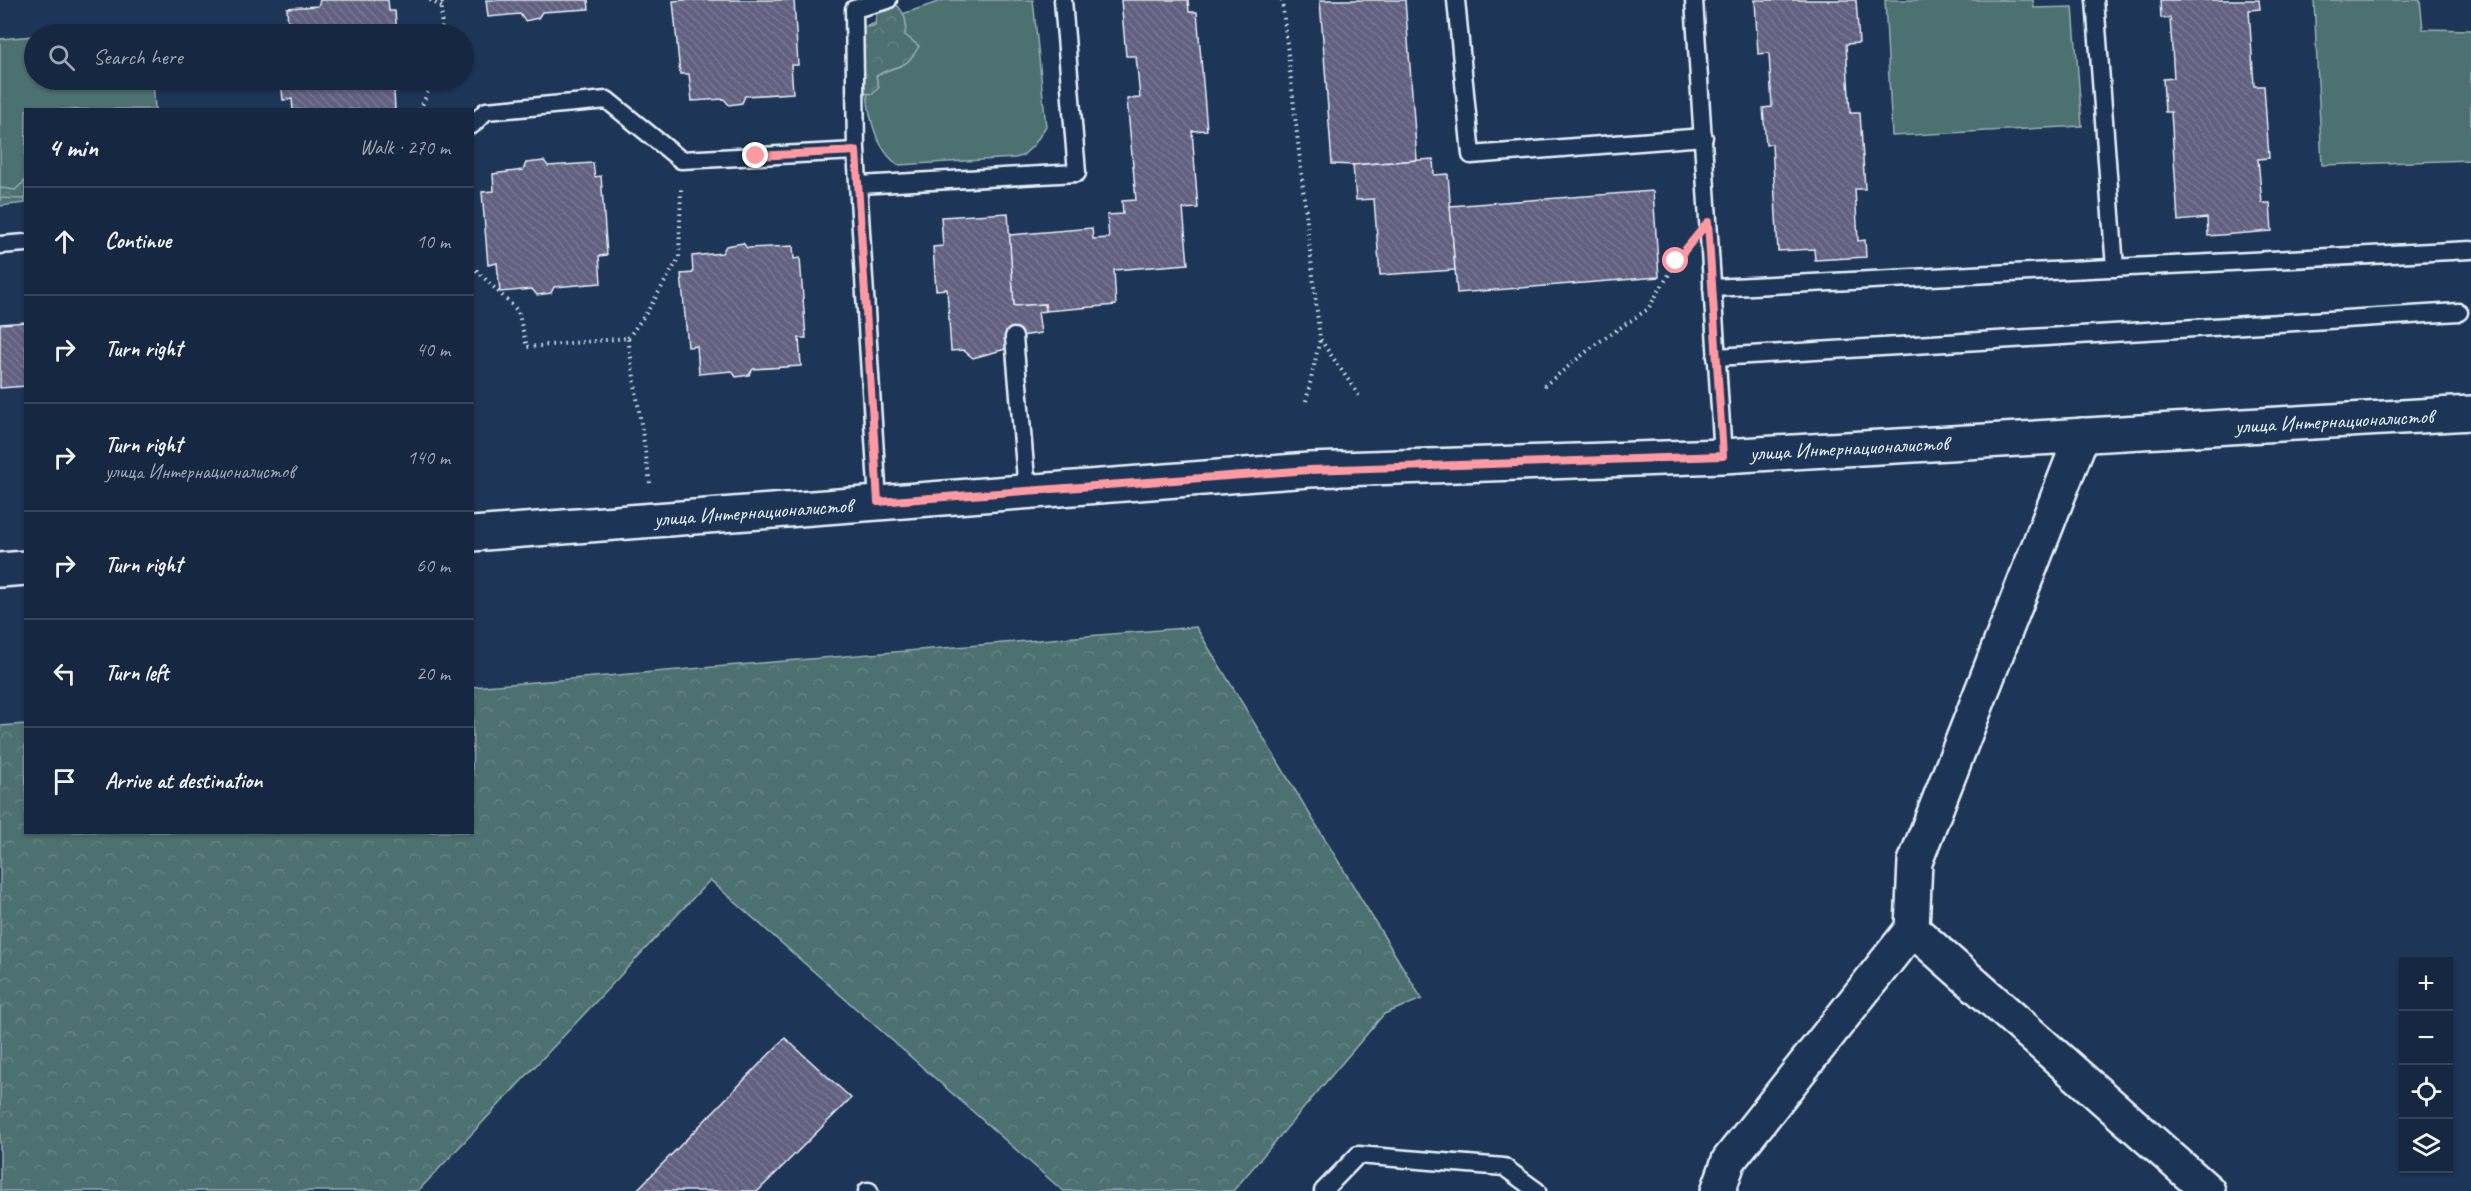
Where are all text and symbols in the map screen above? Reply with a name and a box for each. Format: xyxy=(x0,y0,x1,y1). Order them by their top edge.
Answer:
search box xyxy=(24,24,474,90)
icon: search xyxy=(45,41,78,74)
text: Search here xyxy=(93,43,183,71)
text: 4 min xyxy=(48,131,98,164)
text: Walk · 270 m xyxy=(360,135,450,160)
route end xyxy=(742,142,768,168)
icon: ahead xyxy=(48,225,81,258)
text: Continue xyxy=(105,227,171,255)
text: 10 m xyxy=(416,229,450,254)
route start xyxy=(1662,247,1688,273)
icon: right xyxy=(48,333,81,366)
text: Turn right xyxy=(105,335,182,363)
text: 40 m xyxy=(416,337,450,362)
street label: улица Интернационалистов xyxy=(2232,403,2438,439)
street label: улица Интернационалистов xyxy=(1747,430,1953,466)
text: Turn right xyxy=(105,431,182,459)
icon: right xyxy=(48,441,81,474)
text: 140 m xyxy=(407,445,450,470)
text: улица Интернационалистов xyxy=(105,459,294,484)
street label: улица Интернационалистов xyxy=(651,492,858,532)
icon: right xyxy=(48,549,81,582)
text: Turn right xyxy=(105,551,182,579)
text: 60 m xyxy=(416,553,450,578)
icon: left xyxy=(48,657,81,690)
text: Turn left xyxy=(105,659,169,687)
text: 20 m xyxy=(416,661,450,686)
icon: arrive xyxy=(48,765,81,798)
text: Arrive at destination xyxy=(105,767,262,795)
map controls xyxy=(2399,957,2453,1173)
button: + xyxy=(2399,957,2453,1011)
button: − xyxy=(2399,1011,2453,1065)
button: locate xyxy=(2399,1065,2453,1119)
button: layers xyxy=(2399,1119,2453,1173)

